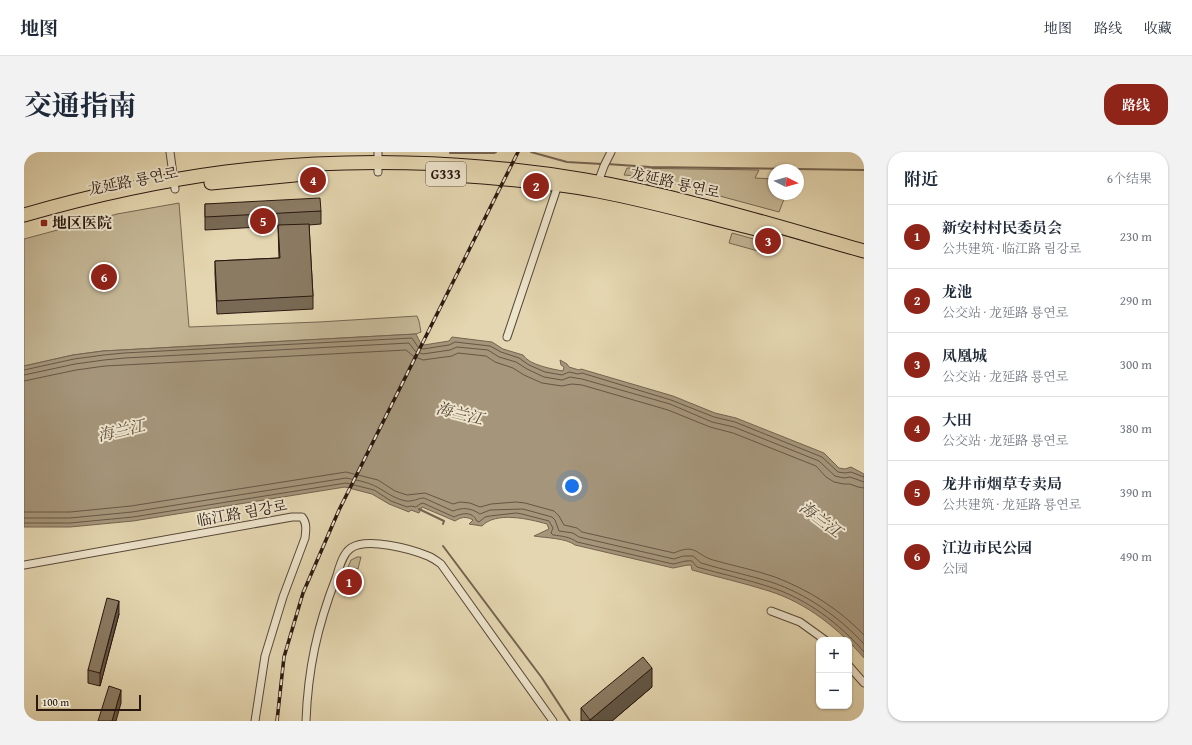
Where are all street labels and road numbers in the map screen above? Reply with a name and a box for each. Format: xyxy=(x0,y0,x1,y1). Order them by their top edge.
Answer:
street label: 龙延路 룡연로 xyxy=(86,161,180,200)
road number: G333 xyxy=(426,162,466,186)
street label: 龙延路 룡연로 xyxy=(628,162,723,203)
street label: 临江路 림강로 xyxy=(195,494,289,531)

